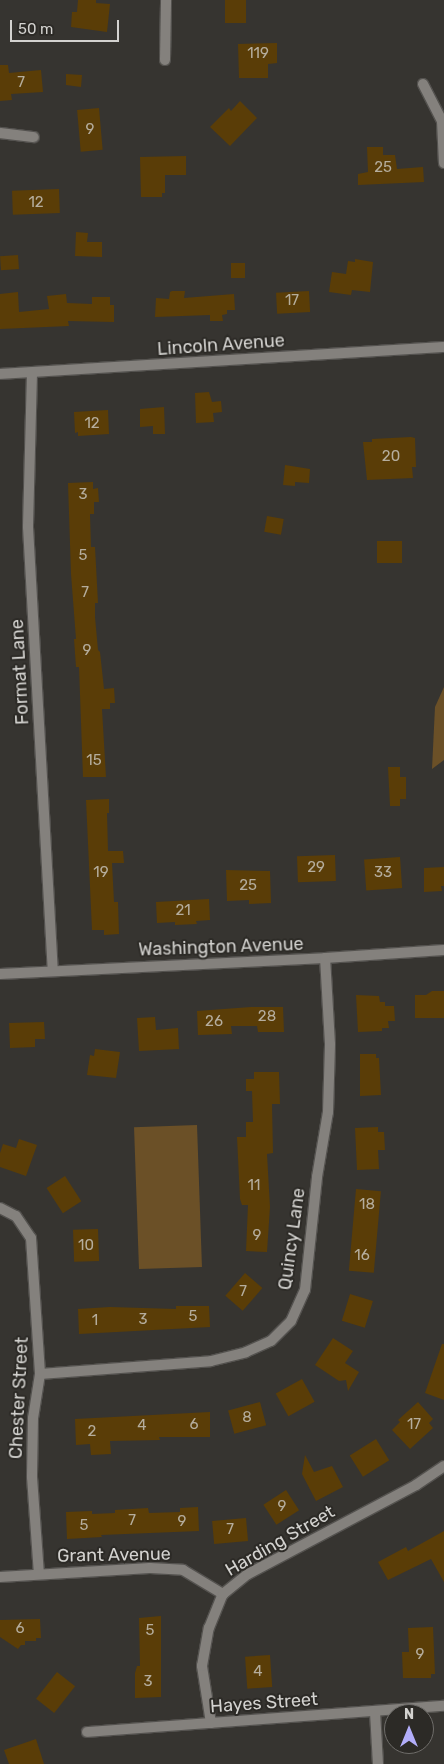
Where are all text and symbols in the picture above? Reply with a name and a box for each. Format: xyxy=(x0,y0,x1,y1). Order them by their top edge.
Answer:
scale bar xyxy=(12,10,121,42)
text: 50 m xyxy=(18,20,53,38)
house number: 119 xyxy=(247,45,269,63)
house number: 7 xyxy=(17,74,25,92)
house number: 9 xyxy=(86,121,94,139)
house number: 25 xyxy=(374,159,392,177)
house number: 12 xyxy=(28,194,44,212)
house number: 17 xyxy=(285,292,299,310)
street label: Lincoln Avenue xyxy=(156,330,286,360)
house number: 12 xyxy=(84,415,100,433)
house number: 20 xyxy=(382,448,400,466)
house number: 3 xyxy=(78,486,88,504)
house number: 5 xyxy=(79,547,87,565)
house number: 7 xyxy=(81,584,89,602)
street label: Format Lane xyxy=(6,619,34,725)
house number: 9 xyxy=(83,642,91,660)
house number: 15 xyxy=(86,752,102,770)
house number: 29 xyxy=(307,859,325,877)
house number: 19 xyxy=(93,864,109,882)
house number: 33 xyxy=(374,864,392,882)
house number: 25 xyxy=(239,877,257,895)
house number: 21 xyxy=(175,902,191,920)
street label: Washington Avenue xyxy=(138,933,304,961)
house number: 28 xyxy=(258,1008,276,1026)
house number: 26 xyxy=(205,1013,223,1031)
house number: 11 xyxy=(248,1177,260,1195)
street label: Quincy Lane xyxy=(274,1186,310,1292)
house number: 18 xyxy=(359,1196,375,1214)
house number: 9 xyxy=(253,1227,261,1245)
house number: 10 xyxy=(78,1237,94,1255)
house number: 16 xyxy=(354,1247,370,1265)
house number: 7 xyxy=(239,1283,247,1301)
house number: 5 xyxy=(189,1308,197,1326)
house number: 3 xyxy=(138,1311,148,1329)
house number: 1 xyxy=(92,1312,98,1330)
street label: Chester Street xyxy=(5,1336,33,1460)
house number: 8 xyxy=(242,1409,252,1427)
house number: 6 xyxy=(189,1416,199,1434)
house number: 17 xyxy=(407,1416,421,1434)
house number: 4 xyxy=(137,1417,147,1435)
house number: 2 xyxy=(88,1423,96,1441)
house number: 9 xyxy=(278,1498,286,1516)
street label: Harding Street xyxy=(222,1501,338,1581)
house number: 7 xyxy=(128,1512,136,1530)
house number: 9 xyxy=(178,1513,186,1531)
house number: 5 xyxy=(80,1517,88,1535)
house number: 7 xyxy=(226,1521,234,1539)
street label: Grant Avenue xyxy=(57,1543,171,1567)
house number: 6 xyxy=(15,1620,25,1638)
house number: 5 xyxy=(146,1622,154,1640)
house number: 9 xyxy=(416,1646,424,1664)
house number: 4 xyxy=(253,1663,263,1681)
house number: 3 xyxy=(143,1673,153,1691)
street label: Hayes Street xyxy=(209,1688,319,1718)
north arrow xyxy=(384,1704,434,1754)
text: N xyxy=(404,1706,414,1723)

